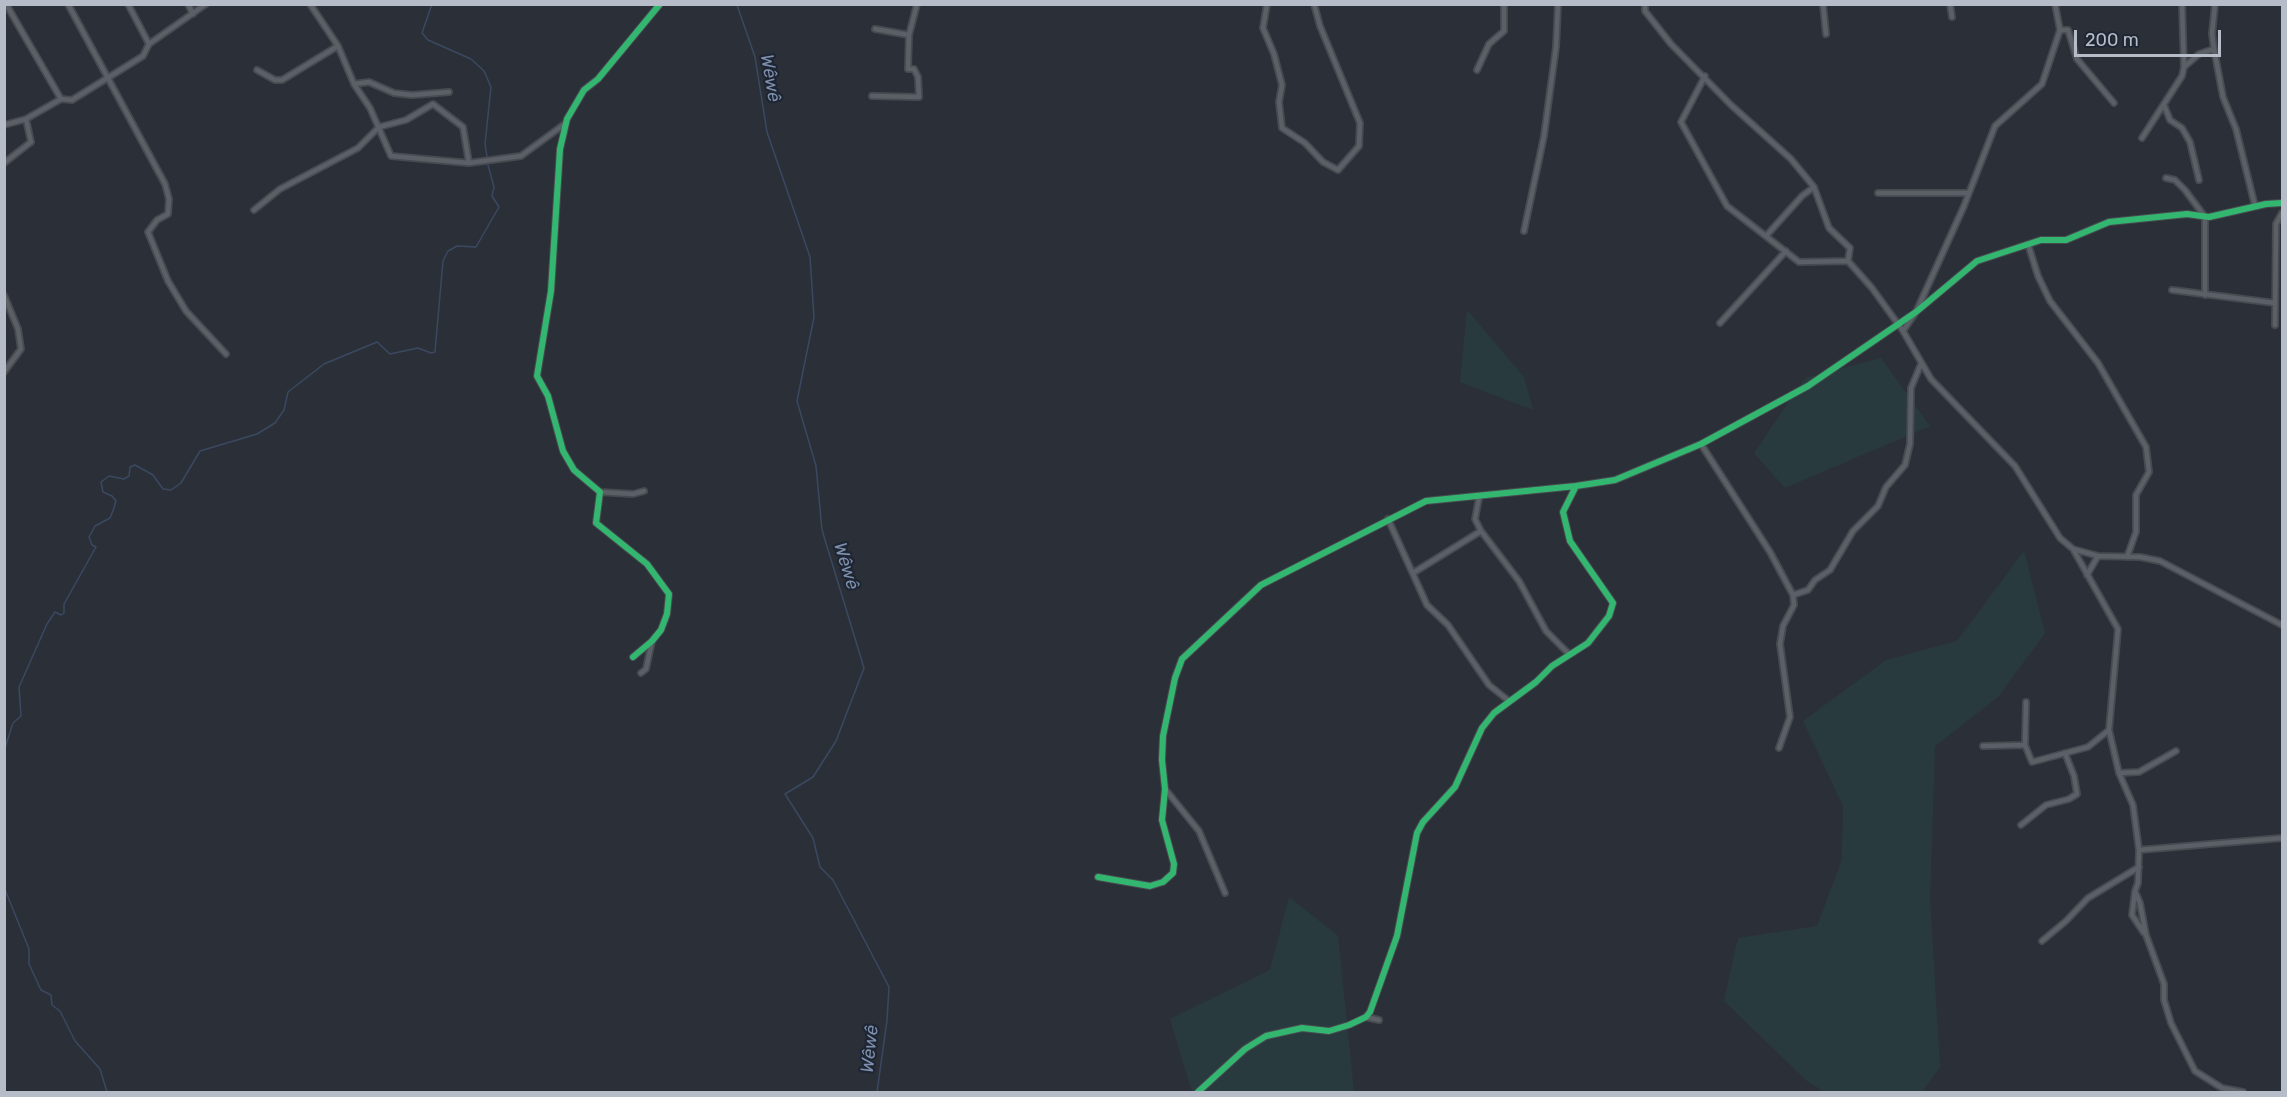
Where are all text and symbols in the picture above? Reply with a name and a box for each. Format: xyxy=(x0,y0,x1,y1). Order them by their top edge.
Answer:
scale bar xyxy=(2077,18,2224,56)
text: 200 m xyxy=(2085,29,2139,51)
water label: Wêwê xyxy=(755,52,785,104)
water label: Wêwê xyxy=(829,540,863,592)
water label: Wêwê xyxy=(857,1024,883,1074)

